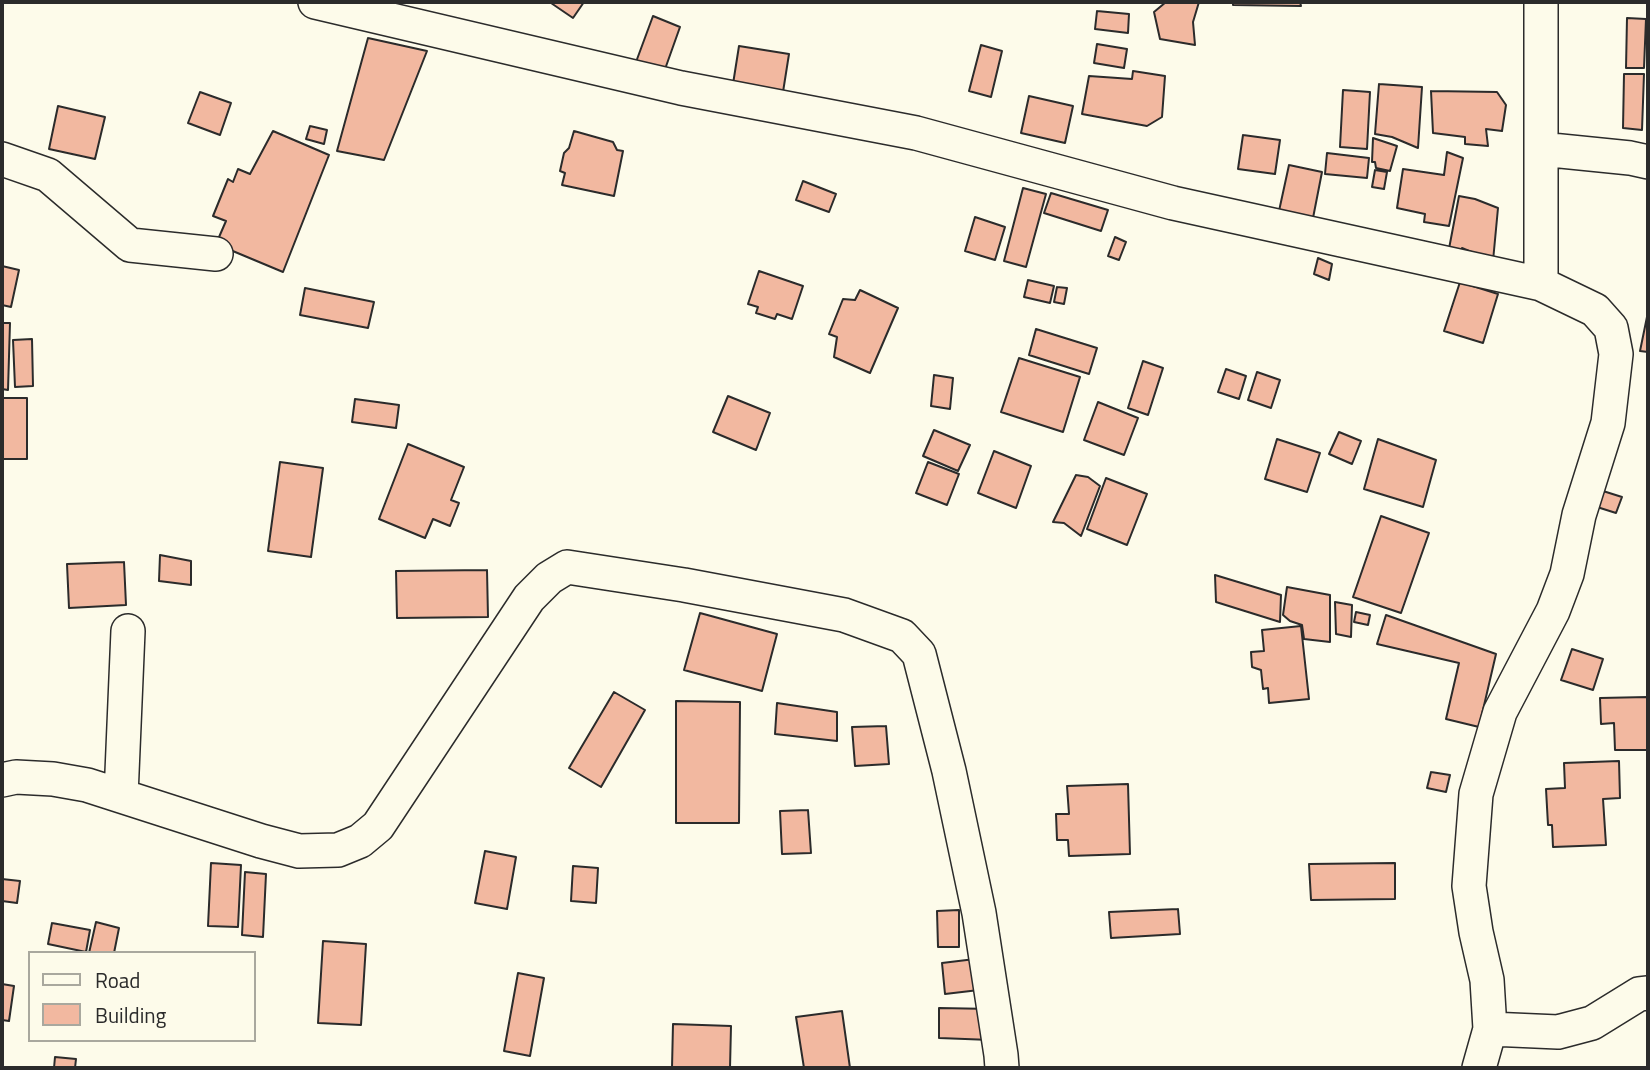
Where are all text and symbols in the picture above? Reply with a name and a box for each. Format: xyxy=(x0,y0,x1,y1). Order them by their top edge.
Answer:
legend xyxy=(28,951,256,1042)
text: Road xyxy=(95,964,140,996)
text: Building xyxy=(95,999,166,1031)

